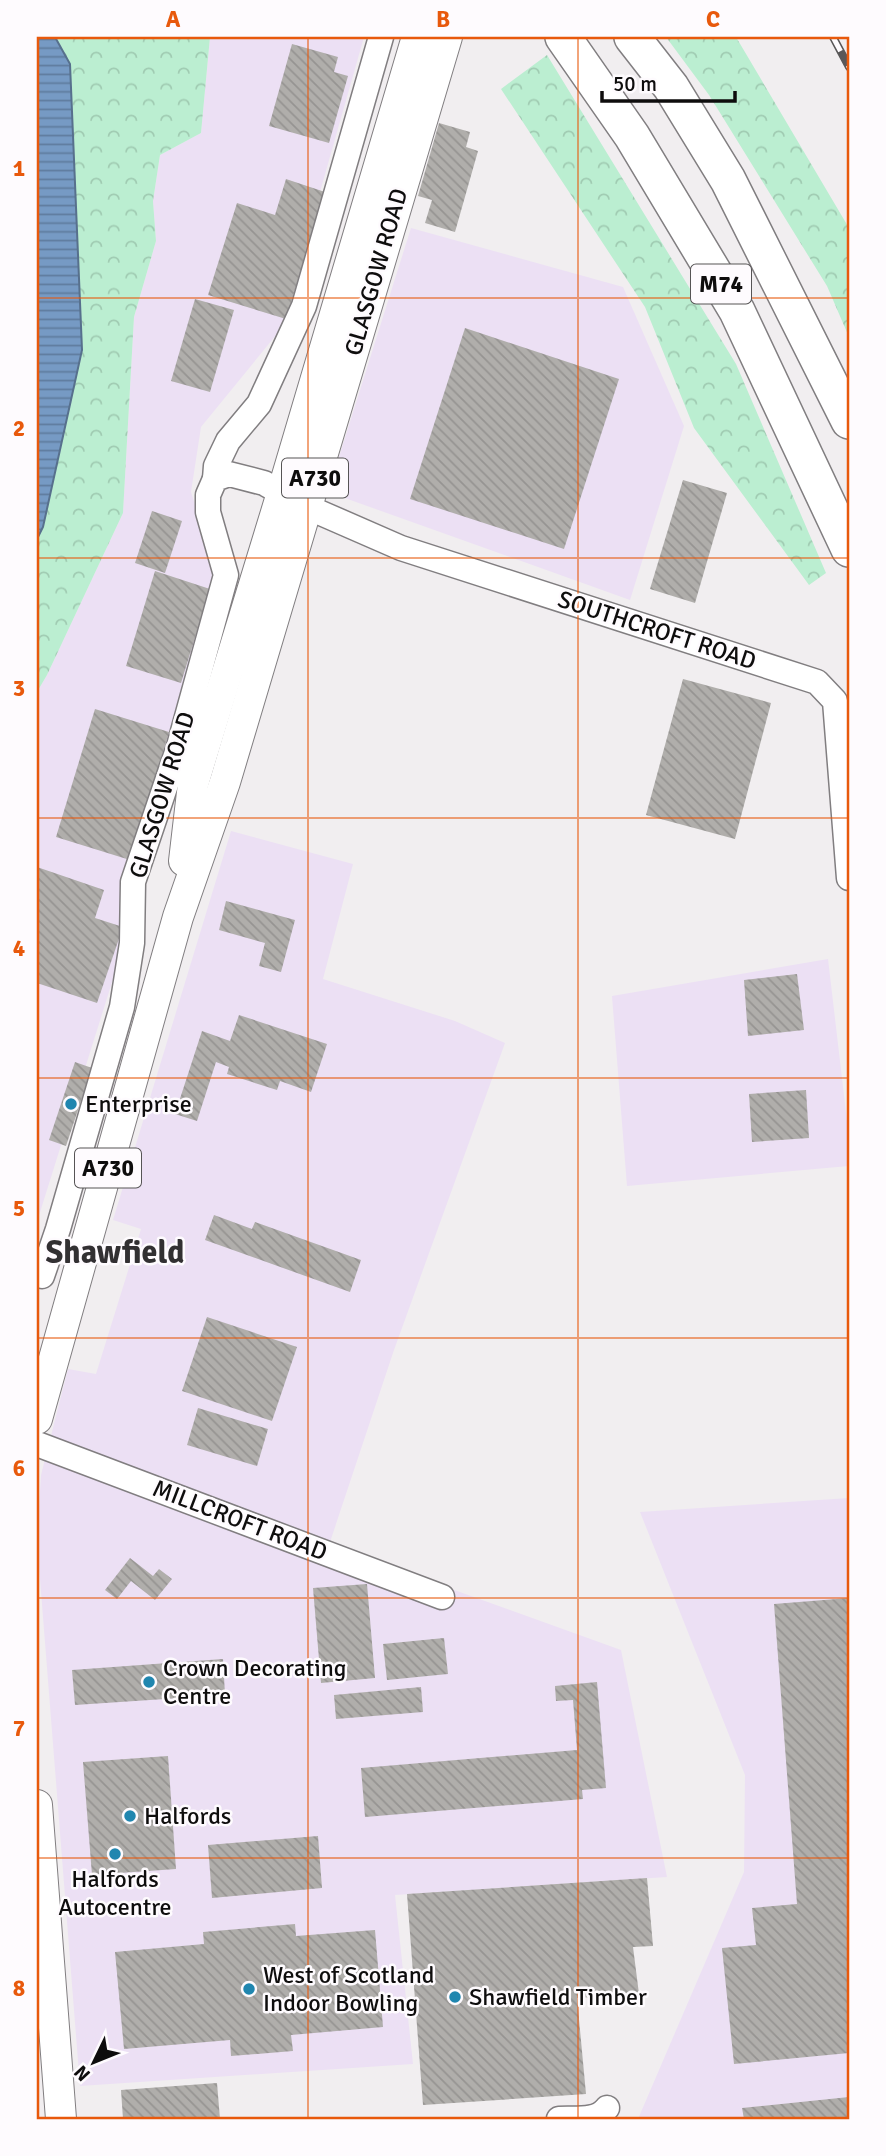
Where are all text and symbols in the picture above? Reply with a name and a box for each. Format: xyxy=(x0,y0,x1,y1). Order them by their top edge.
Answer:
text: A xyxy=(166,5,181,34)
text: B xyxy=(436,5,450,34)
text: C xyxy=(706,5,720,34)
scale bar xyxy=(602,60,736,104)
text: 50 m xyxy=(613,71,657,97)
text: 1 xyxy=(13,154,25,183)
street label: GLASGOW ROAD xyxy=(338,185,414,359)
road number: M74 xyxy=(691,264,751,304)
text: 2 xyxy=(13,414,25,443)
road number: A730 xyxy=(282,458,348,498)
street label: SOUTHCROFT ROAD xyxy=(554,584,760,676)
text: 3 xyxy=(13,674,25,703)
street label: GLASGOW ROAD xyxy=(122,708,202,882)
text: 4 xyxy=(13,934,25,963)
place label: Enterprise xyxy=(85,1089,192,1119)
marker: Enterprise xyxy=(63,1096,79,1112)
road number: A730 xyxy=(75,1148,141,1188)
text: 5 xyxy=(13,1194,25,1223)
district label: Shawfield xyxy=(45,1233,185,1272)
text: 6 xyxy=(13,1454,25,1483)
street label: MILLCROFT ROAD xyxy=(149,1473,331,1567)
place label: Crown Decorating Centre xyxy=(163,1653,347,1711)
marker: Crown Decorating Centre xyxy=(141,1674,157,1690)
text: 7 xyxy=(13,1714,25,1743)
place label: Halfords xyxy=(144,1801,231,1831)
marker: Halfords xyxy=(122,1808,138,1824)
marker: Halfords Autocentre xyxy=(107,1846,123,1862)
place label: Halfords Autocentre xyxy=(58,1864,172,1922)
place label: West of Scotland Indoor Bowling xyxy=(263,1960,435,2018)
text: 8 xyxy=(13,1974,25,2003)
marker: West of Scotland Indoor Bowling xyxy=(241,1981,257,1997)
place label: Shawfield Timber xyxy=(469,1982,647,2012)
marker: Shawfield Timber xyxy=(447,1989,463,2005)
north arrow xyxy=(60,2026,130,2096)
text: N xyxy=(69,2060,96,2086)

